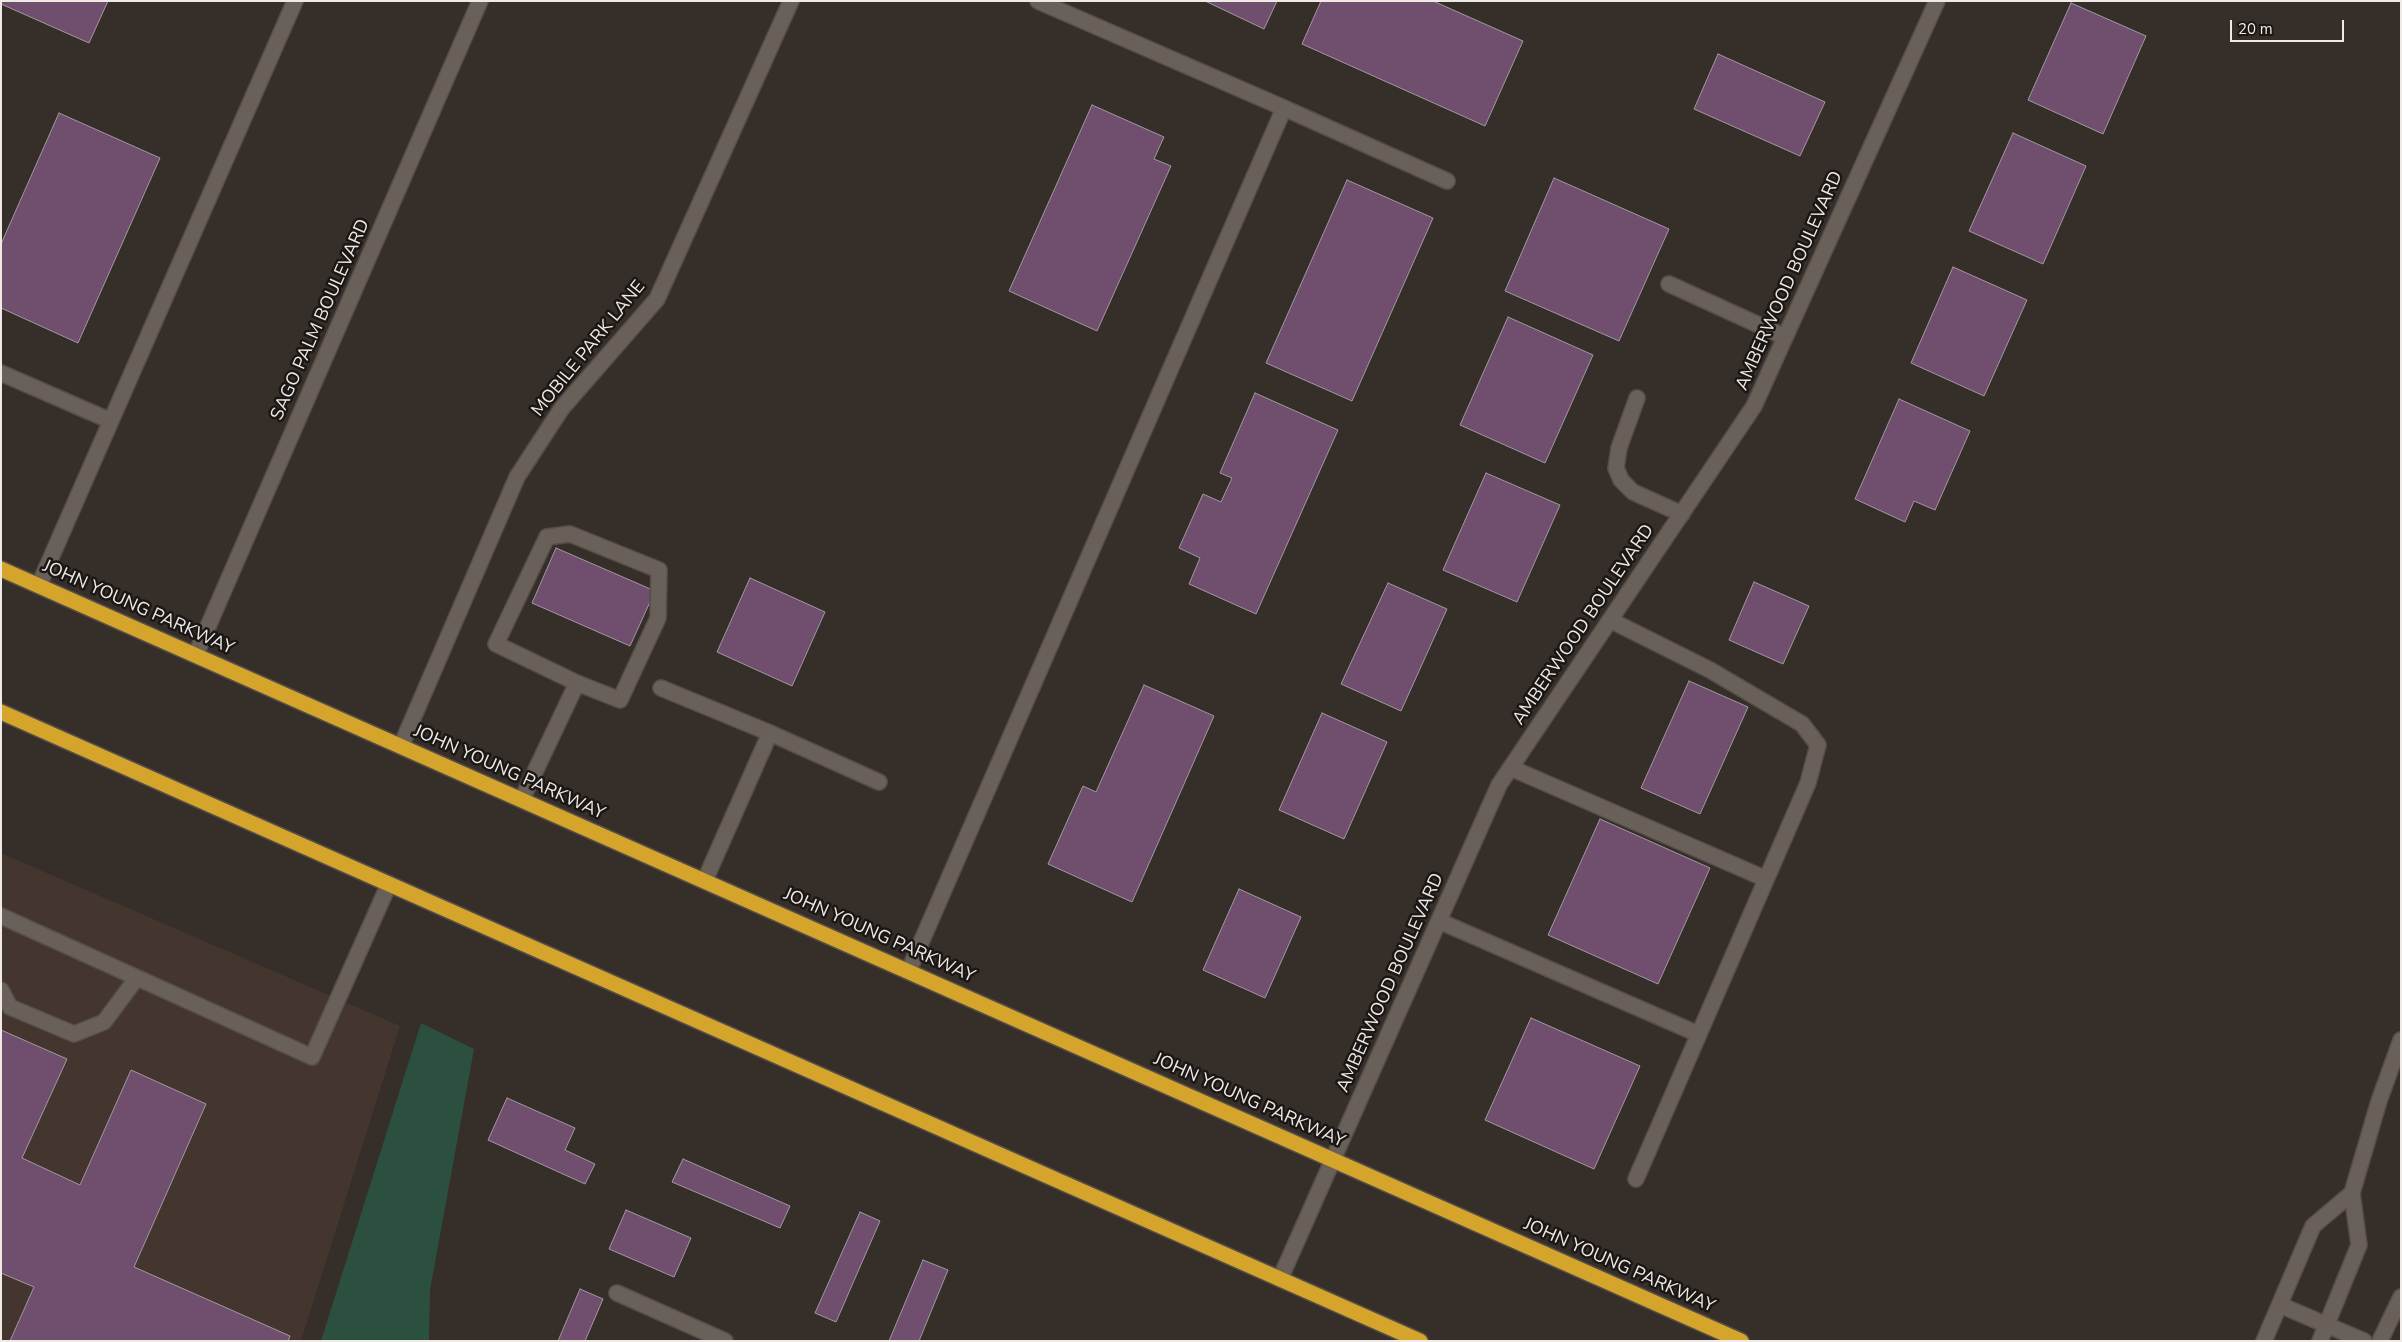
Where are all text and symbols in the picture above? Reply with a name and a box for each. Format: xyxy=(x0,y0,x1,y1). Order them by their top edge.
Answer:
scale bar xyxy=(2232,10,2346,42)
text: 20 m xyxy=(2238,19,2273,39)
street label: AMBERWOOD BOULEVARD xyxy=(1732,168,1848,394)
street label: SAGO PALM BOULEVARD xyxy=(267,216,375,424)
street label: MOBILE PARK LANE xyxy=(528,277,650,421)
street label: AMBERWOOD BOULEVARD xyxy=(1509,521,1659,729)
street label: JOHN YOUNG PARKWAY xyxy=(39,556,237,660)
street label: JOHN YOUNG PARKWAY xyxy=(410,721,608,825)
street label: AMBERWOOD BOULEVARD xyxy=(1333,870,1449,1096)
street label: JOHN YOUNG PARKWAY xyxy=(780,884,978,988)
street label: JOHN YOUNG PARKWAY xyxy=(1150,1049,1348,1153)
street label: JOHN YOUNG PARKWAY xyxy=(1520,1214,1718,1318)

